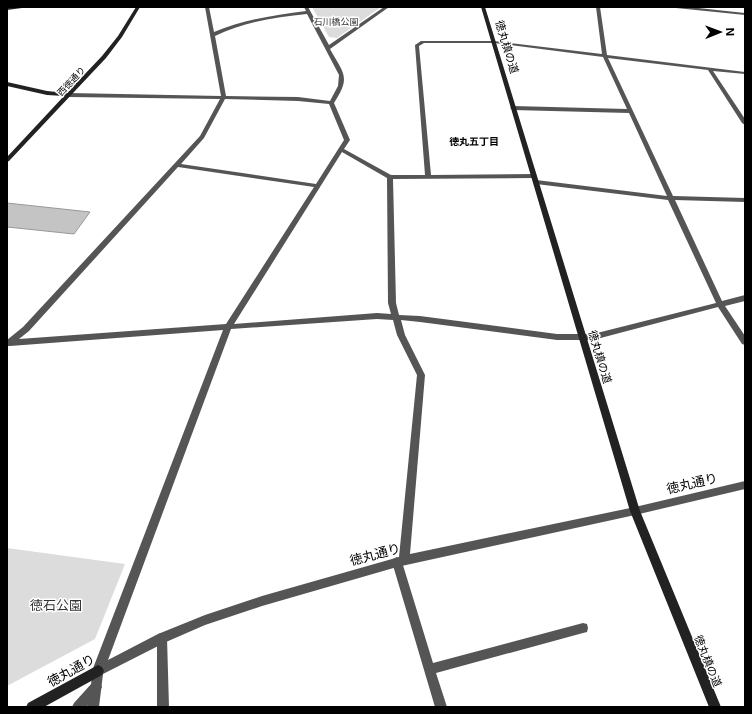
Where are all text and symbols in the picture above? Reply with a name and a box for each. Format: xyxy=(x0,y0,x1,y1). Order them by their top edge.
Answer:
north arrow xyxy=(700,12,740,52)
park label: 石川橋公園 xyxy=(313,16,359,27)
street label: 徳丸槙の道 xyxy=(492,19,522,75)
text: N xyxy=(723,28,737,36)
street label: 西徳通り xyxy=(55,64,87,98)
district label: 徳丸五丁目 xyxy=(449,135,499,147)
street label: 徳丸槙の道 xyxy=(585,329,615,385)
street label: 徳丸通り xyxy=(665,469,719,497)
street label: 徳丸通り xyxy=(348,540,402,568)
park label: 徳石公園 xyxy=(30,597,82,613)
street label: 徳丸槙の道 xyxy=(691,633,725,689)
street label: 徳丸通り xyxy=(44,650,98,690)

